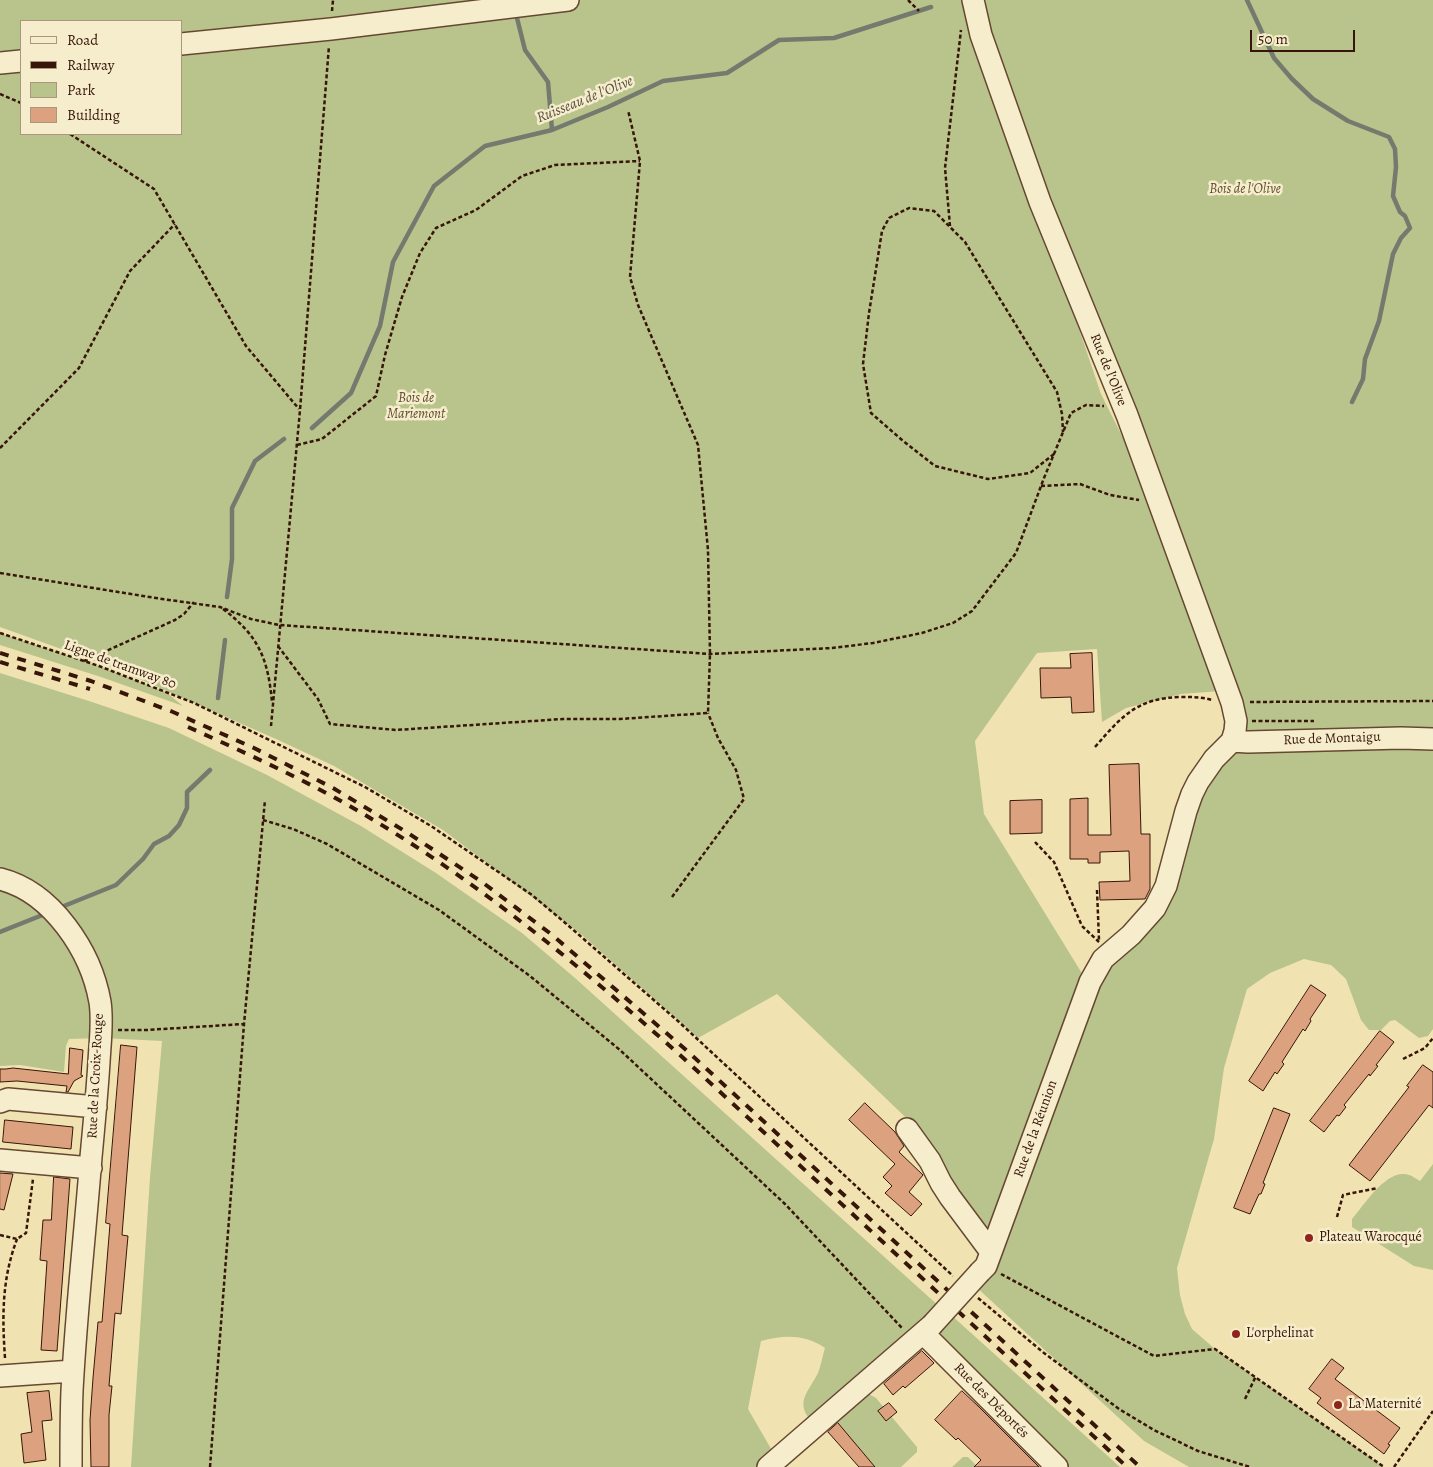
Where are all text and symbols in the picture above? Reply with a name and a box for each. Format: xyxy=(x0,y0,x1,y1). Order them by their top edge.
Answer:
legend xyxy=(20,20,182,135)
scale bar xyxy=(1253,20,1358,52)
text: 50 m xyxy=(1258,29,1288,49)
text: Road xyxy=(67,30,98,50)
text: Railway xyxy=(67,55,114,75)
water label: Ruisseau de l'Olive xyxy=(534,72,636,128)
text: Park xyxy=(67,80,95,100)
text: Building xyxy=(67,105,120,125)
park label: Bois de l'Olive xyxy=(1209,182,1281,198)
street label: Rue de l'Olive xyxy=(1086,331,1130,409)
park label: Bois de Mariemont xyxy=(387,391,445,424)
street label: Ligne de tramway 80 xyxy=(62,637,178,693)
street label: Rue de Montaigu xyxy=(1283,729,1381,749)
street label: Rue de la Croix-Rouge xyxy=(84,1013,108,1139)
street label: Rue de la Réunion xyxy=(1011,1078,1061,1180)
place label: Plateau Warocqué xyxy=(1319,1230,1422,1246)
marker: Plateau Warocqué xyxy=(1303,1232,1315,1244)
place label: L'orphelinat xyxy=(1246,1326,1314,1342)
marker: L'orphelinat xyxy=(1230,1328,1242,1340)
street label: Rue des Déportés xyxy=(950,1360,1032,1442)
place label: La Maternité xyxy=(1348,1397,1421,1413)
marker: La Maternité xyxy=(1332,1399,1344,1411)

